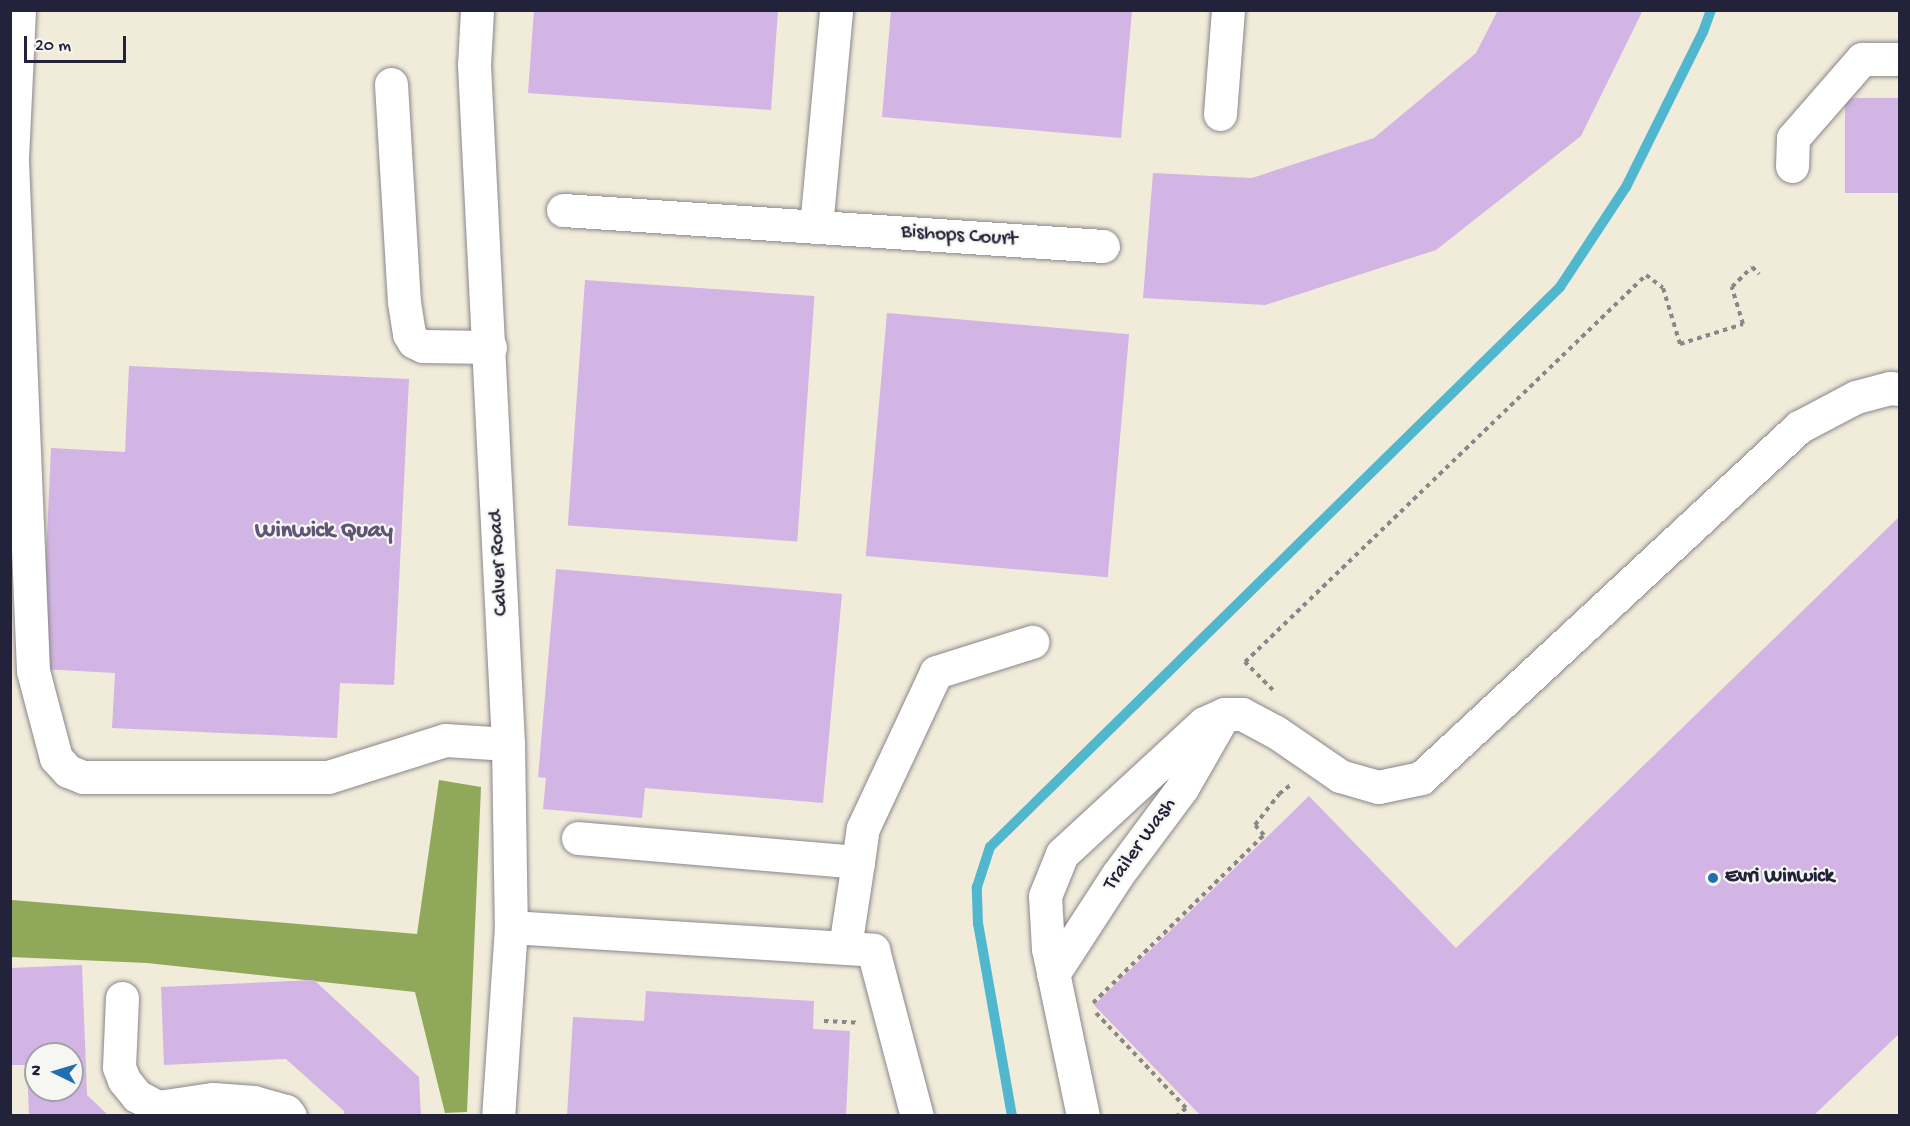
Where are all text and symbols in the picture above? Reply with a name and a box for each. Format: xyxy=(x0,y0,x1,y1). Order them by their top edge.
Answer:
scale bar xyxy=(27,24,129,62)
text: 20 m xyxy=(35,36,71,57)
street label: Bishops Court xyxy=(900,220,1018,254)
street label: Calver Road xyxy=(485,509,515,617)
district label: Winwick Quay xyxy=(255,518,393,546)
street label: Trailer Wash xyxy=(1099,794,1183,896)
place label: Evri Winwick xyxy=(1725,865,1834,891)
marker: Evri Winwick xyxy=(1706,871,1720,885)
north arrow xyxy=(24,1042,84,1102)
text: N xyxy=(28,1065,47,1077)

